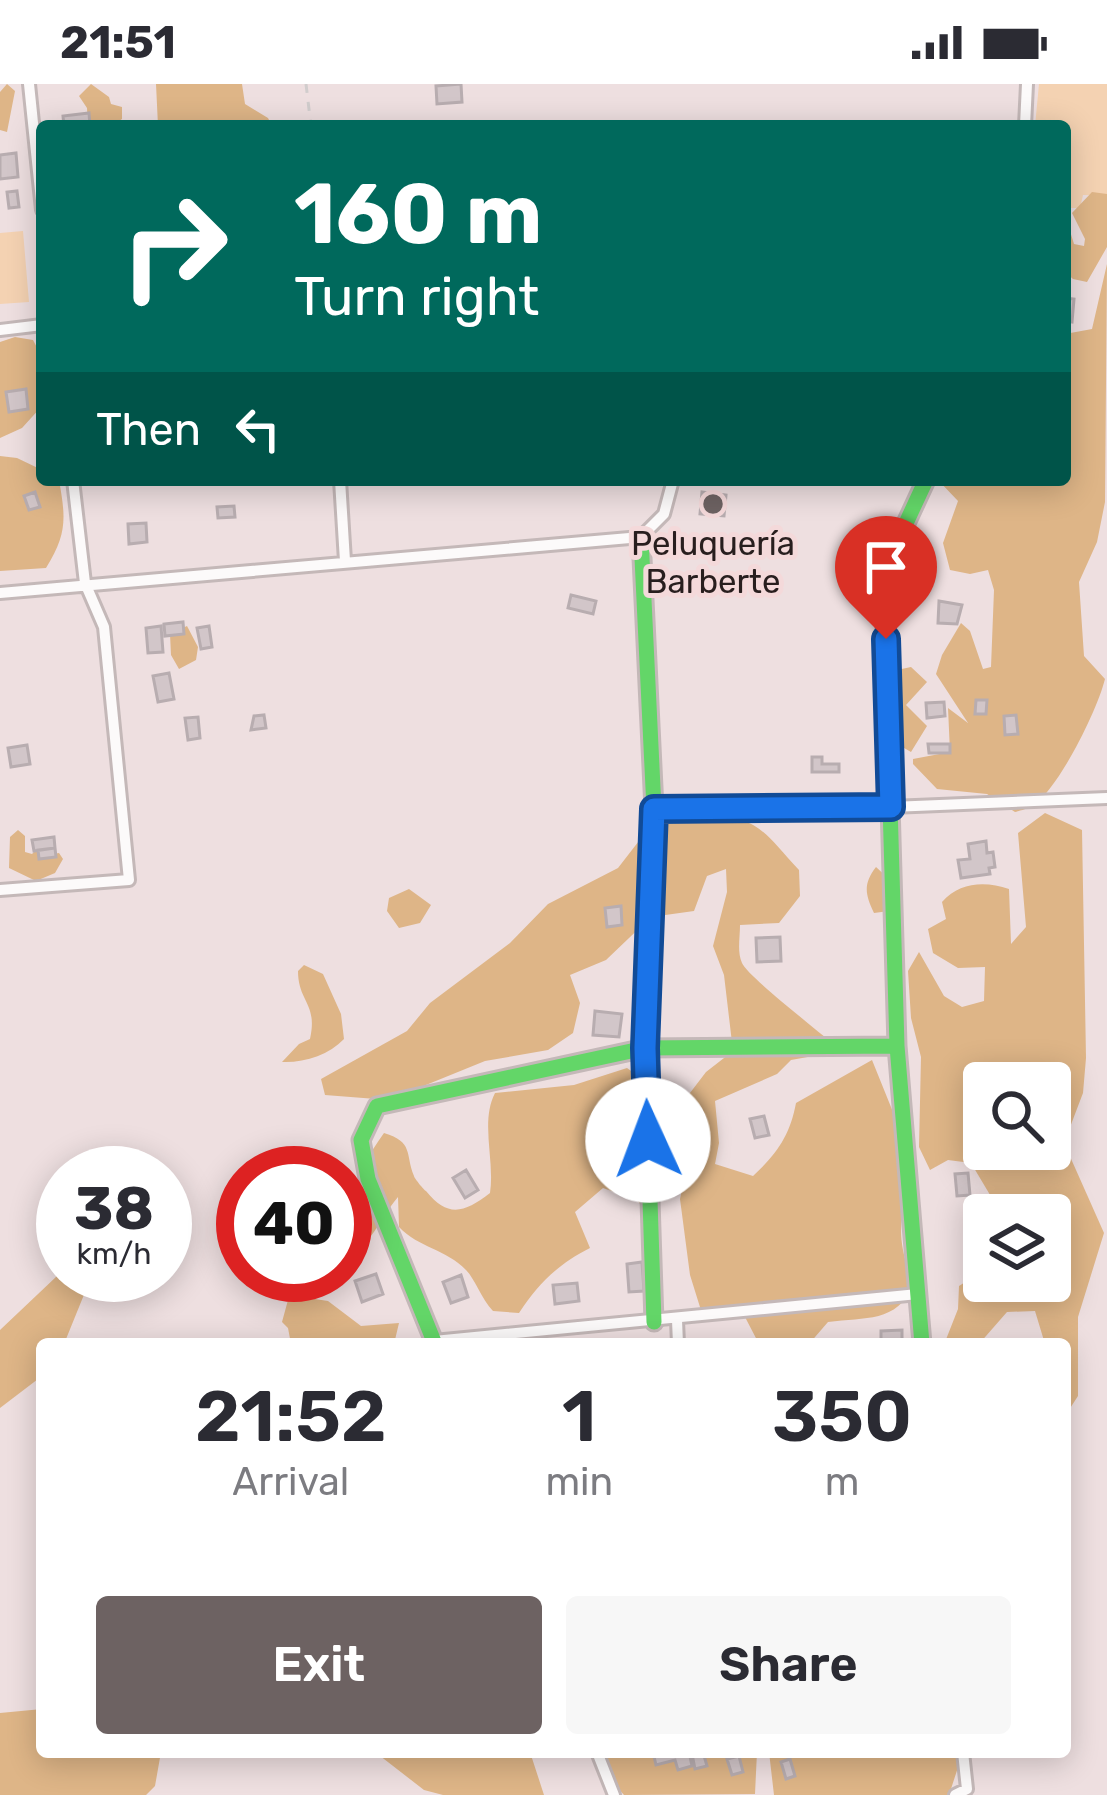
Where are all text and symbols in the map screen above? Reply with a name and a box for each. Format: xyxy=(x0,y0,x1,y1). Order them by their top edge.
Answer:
text: 21:51 xyxy=(60,16,176,69)
text: 160 m xyxy=(294,164,542,264)
icon: right xyxy=(96,168,252,324)
text: Turn right xyxy=(294,265,539,329)
icon: left xyxy=(225,396,291,462)
text: Then xyxy=(96,403,201,456)
marker: Peluquería Barberte xyxy=(700,491,726,517)
pin xyxy=(835,516,937,639)
place label: Peluquería Barberte xyxy=(631,524,795,601)
icon: arrive xyxy=(853,534,919,600)
map controls xyxy=(963,1062,1071,1302)
button: search xyxy=(963,1062,1071,1170)
position arrow xyxy=(585,1077,711,1203)
speed limit sign: 40 xyxy=(216,1146,372,1302)
text: 38 xyxy=(74,1173,154,1244)
button: layers xyxy=(963,1194,1071,1302)
text: km/h xyxy=(77,1236,151,1272)
text: 21:52 xyxy=(195,1374,387,1459)
text: 1 xyxy=(562,1374,597,1459)
text: 350 xyxy=(772,1374,912,1459)
text: Arrival xyxy=(232,1459,349,1505)
text: min xyxy=(545,1459,613,1505)
text: m xyxy=(825,1459,859,1505)
button: Exit xyxy=(96,1596,542,1734)
button: Share xyxy=(566,1596,1011,1734)

